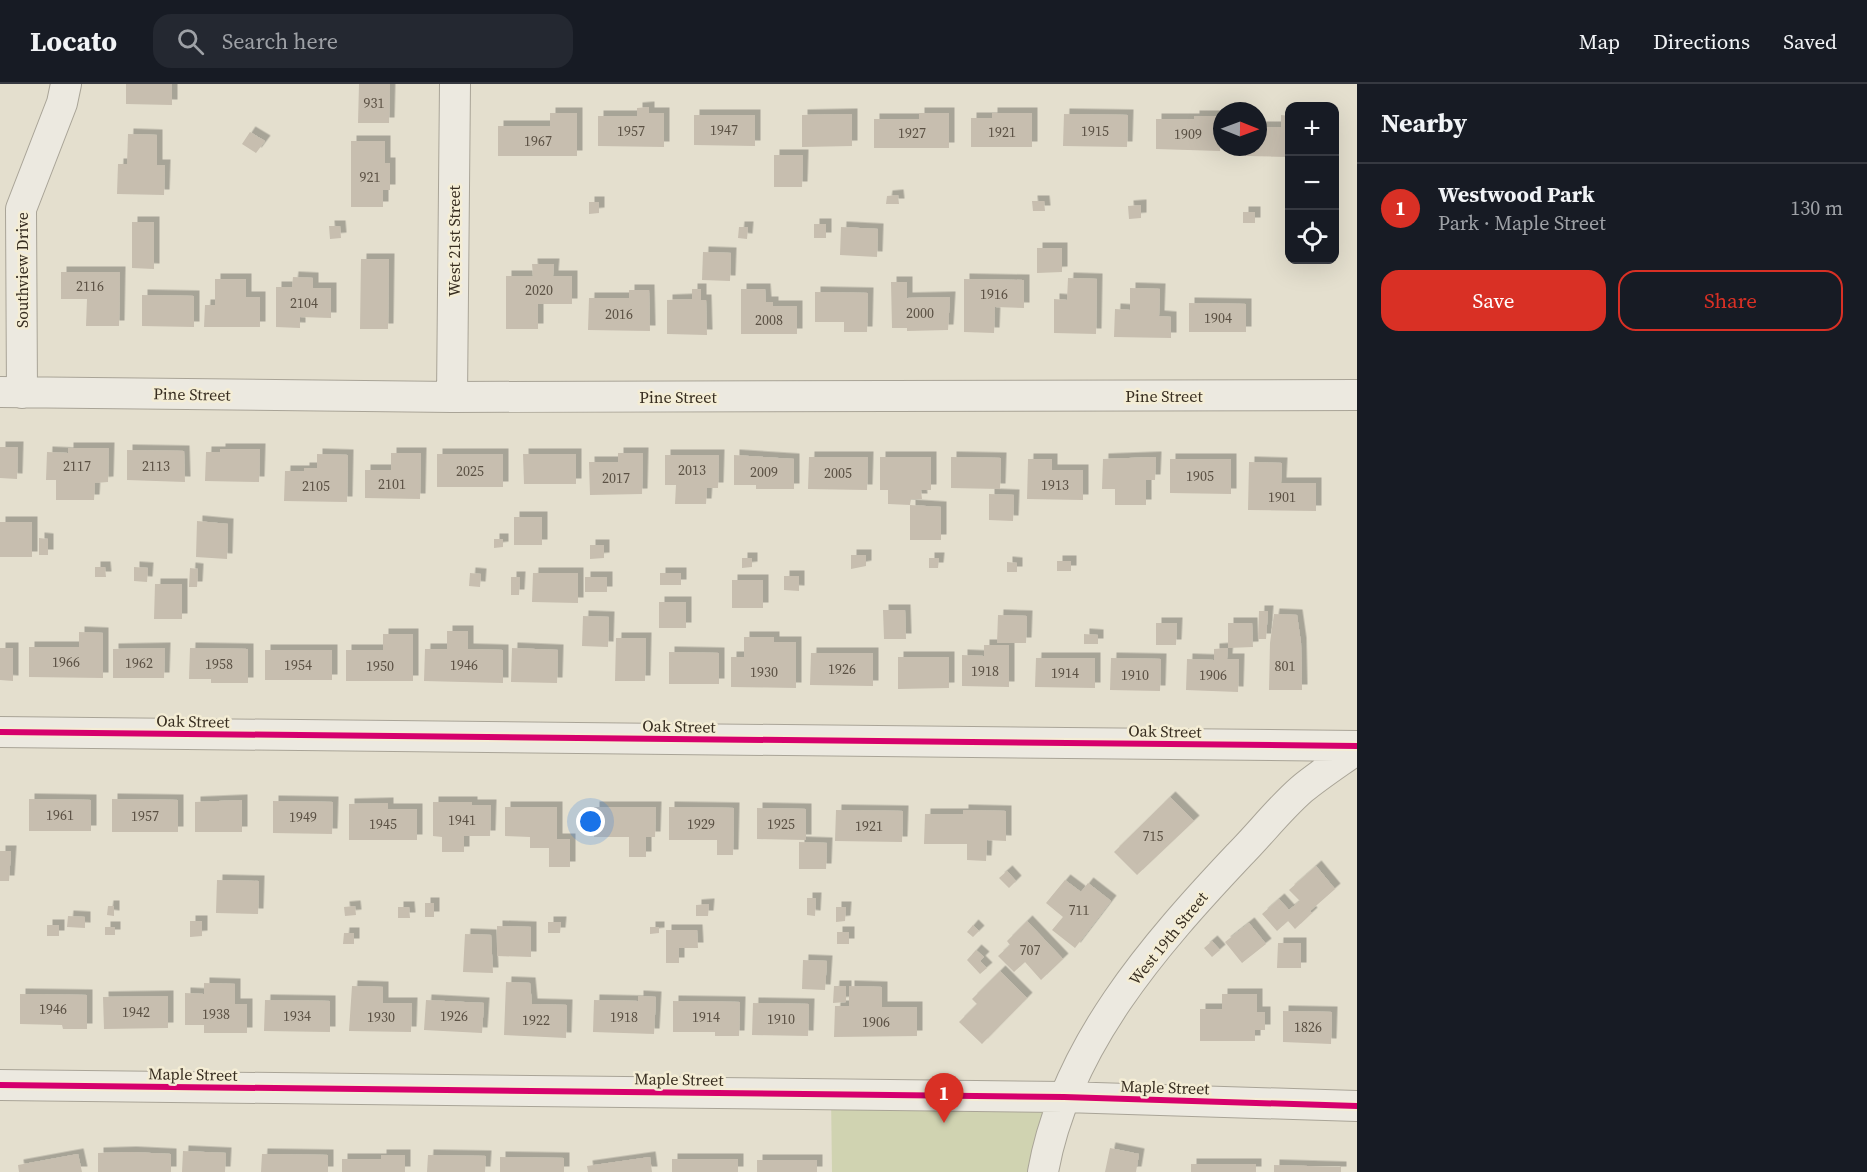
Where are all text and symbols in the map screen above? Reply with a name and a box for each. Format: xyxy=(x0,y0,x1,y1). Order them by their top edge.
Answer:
search box xyxy=(153,14,573,68)
text: Locato xyxy=(30,22,117,60)
icon: search xyxy=(174,25,207,58)
text: Search here xyxy=(222,26,338,56)
text: Map xyxy=(1579,27,1620,56)
text: Directions xyxy=(1653,27,1750,56)
text: Saved xyxy=(1783,27,1837,56)
house number: 931 xyxy=(364,93,385,113)
north arrow xyxy=(1213,102,1267,156)
map controls xyxy=(1285,102,1339,264)
button: + xyxy=(1285,102,1339,156)
text: Nearby xyxy=(1381,105,1467,141)
house number: 1947 xyxy=(710,120,738,140)
house number: 1957 xyxy=(617,121,645,141)
house number: 1915 xyxy=(1081,121,1109,141)
house number: 1921 xyxy=(988,122,1016,142)
house number: 1927 xyxy=(898,123,926,143)
house number: 1909 xyxy=(1174,124,1202,144)
house number: 1967 xyxy=(524,131,552,151)
button: − xyxy=(1285,156,1339,210)
house number: 921 xyxy=(360,167,381,187)
text: Westwood Park xyxy=(1438,179,1595,209)
street label: West 21st Street xyxy=(443,184,465,297)
text: 1 xyxy=(1395,194,1406,222)
text: 130 m xyxy=(1790,194,1843,222)
text: Park · Maple Street xyxy=(1438,209,1606,237)
button: locate xyxy=(1285,210,1339,264)
street label: Southview Drive xyxy=(11,212,33,328)
button: Save xyxy=(1381,270,1606,331)
button: Share xyxy=(1618,270,1843,331)
house number: 2116 xyxy=(76,276,104,296)
house number: 2020 xyxy=(525,280,553,300)
house number: 1916 xyxy=(980,284,1008,304)
house number: 2104 xyxy=(290,293,318,313)
house number: 2000 xyxy=(906,303,934,323)
house number: 2016 xyxy=(605,304,633,324)
house number: 1904 xyxy=(1204,308,1232,328)
house number: 2008 xyxy=(755,310,783,330)
street label: Pine Street xyxy=(153,382,232,406)
street label: Pine Street xyxy=(1125,385,1203,407)
street label: Pine Street xyxy=(639,386,717,408)
house number: 2117 xyxy=(63,456,91,476)
house number: 2113 xyxy=(142,456,170,476)
house number: 2013 xyxy=(678,460,706,480)
house number: 2025 xyxy=(456,461,484,481)
house number: 2009 xyxy=(750,462,778,482)
house number: 2005 xyxy=(824,463,852,483)
house number: 1905 xyxy=(1186,466,1214,486)
house number: 2017 xyxy=(602,468,630,488)
house number: 2101 xyxy=(378,474,406,494)
house number: 1913 xyxy=(1041,475,1069,495)
house number: 2105 xyxy=(302,476,330,496)
house number: 1901 xyxy=(1268,487,1296,507)
house number: 1966 xyxy=(52,652,80,672)
house number: 1962 xyxy=(125,653,153,673)
house number: 1958 xyxy=(205,654,233,674)
house number: 1954 xyxy=(284,655,312,675)
house number: 1946 xyxy=(450,655,478,675)
house number: 1950 xyxy=(366,656,394,676)
house number: 801 xyxy=(1275,656,1296,676)
house number: 1926 xyxy=(828,659,856,679)
house number: 1918 xyxy=(971,661,999,681)
house number: 1930 xyxy=(750,662,778,682)
house number: 1914 xyxy=(1051,663,1079,683)
house number: 1910 xyxy=(1121,665,1149,685)
house number: 1906 xyxy=(1199,665,1227,685)
street label: Oak Street xyxy=(156,709,231,733)
street label: Oak Street xyxy=(642,714,717,738)
street label: Oak Street xyxy=(1128,719,1203,743)
house number: 1961 xyxy=(46,805,74,825)
house number: 1957 xyxy=(131,806,159,826)
house number: 1949 xyxy=(289,807,317,827)
your location xyxy=(576,807,605,836)
house number: 1941 xyxy=(448,810,476,830)
house number: 1945 xyxy=(369,814,397,834)
house number: 1929 xyxy=(687,814,715,834)
house number: 1925 xyxy=(767,814,795,834)
house number: 1921 xyxy=(855,816,883,836)
house number: 715 xyxy=(1143,826,1164,846)
street label: West 19th Street xyxy=(1124,886,1213,989)
house number: 711 xyxy=(1069,900,1090,920)
house number: 707 xyxy=(1020,940,1041,960)
house number: 1946 xyxy=(39,999,67,1019)
house number: 1942 xyxy=(122,1002,150,1022)
house number: 1938 xyxy=(202,1004,230,1024)
house number: 1934 xyxy=(283,1006,311,1026)
house number: 1926 xyxy=(440,1006,468,1026)
house number: 1930 xyxy=(367,1007,395,1027)
house number: 1918 xyxy=(610,1007,638,1027)
house number: 1914 xyxy=(692,1007,720,1027)
house number: 1910 xyxy=(767,1009,795,1029)
house number: 1922 xyxy=(522,1010,550,1030)
house number: 1906 xyxy=(862,1012,890,1032)
house number: 1826 xyxy=(1294,1017,1322,1037)
street label: Maple Street xyxy=(148,1062,239,1086)
street label: Maple Street xyxy=(634,1067,725,1091)
pin: 1 xyxy=(924,1074,964,1123)
street label: Maple Street xyxy=(1120,1074,1211,1100)

